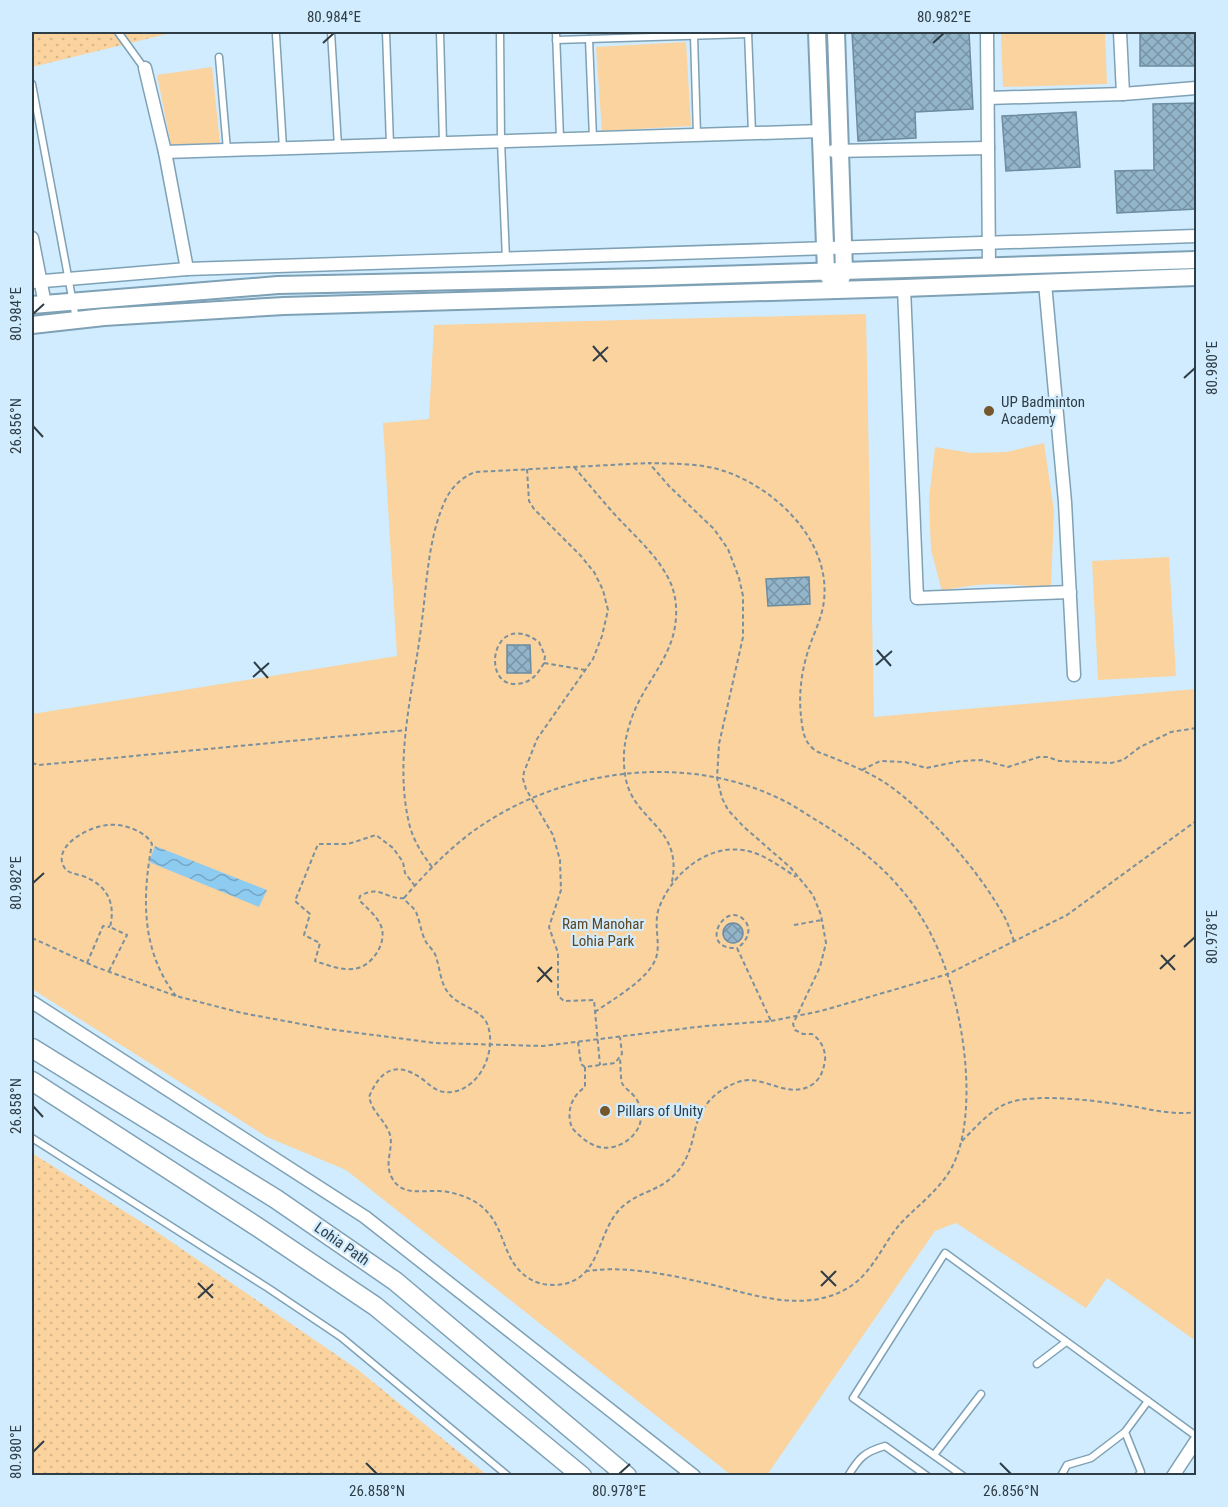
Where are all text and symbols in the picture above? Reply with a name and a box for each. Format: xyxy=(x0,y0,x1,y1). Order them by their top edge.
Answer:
text: 80.984°E xyxy=(307,8,361,26)
text: 80.982°E xyxy=(917,8,971,26)
text: 80.984°E xyxy=(7,287,25,341)
text: 80.980°E xyxy=(1203,341,1221,395)
place label: UP Badminton Academy xyxy=(1001,393,1085,428)
text: 26.856°N xyxy=(7,398,25,454)
marker: UP Badminton Academy xyxy=(982,404,996,418)
text: 80.982°E xyxy=(7,856,25,910)
text: 80.978°E xyxy=(1203,910,1221,964)
park label: Ram Manohar Lohia Park xyxy=(562,915,645,950)
text: 26.858°N xyxy=(7,1078,25,1134)
place label: Pillars of Unity xyxy=(617,1102,703,1120)
marker: Pillars of Unity xyxy=(598,1104,612,1118)
street label: Lohia Path xyxy=(311,1219,373,1269)
text: 80.980°E xyxy=(7,1425,25,1479)
text: 26.858°N xyxy=(349,1482,405,1500)
text: 80.978°E xyxy=(592,1482,646,1500)
text: 26.856°N xyxy=(983,1482,1039,1500)

